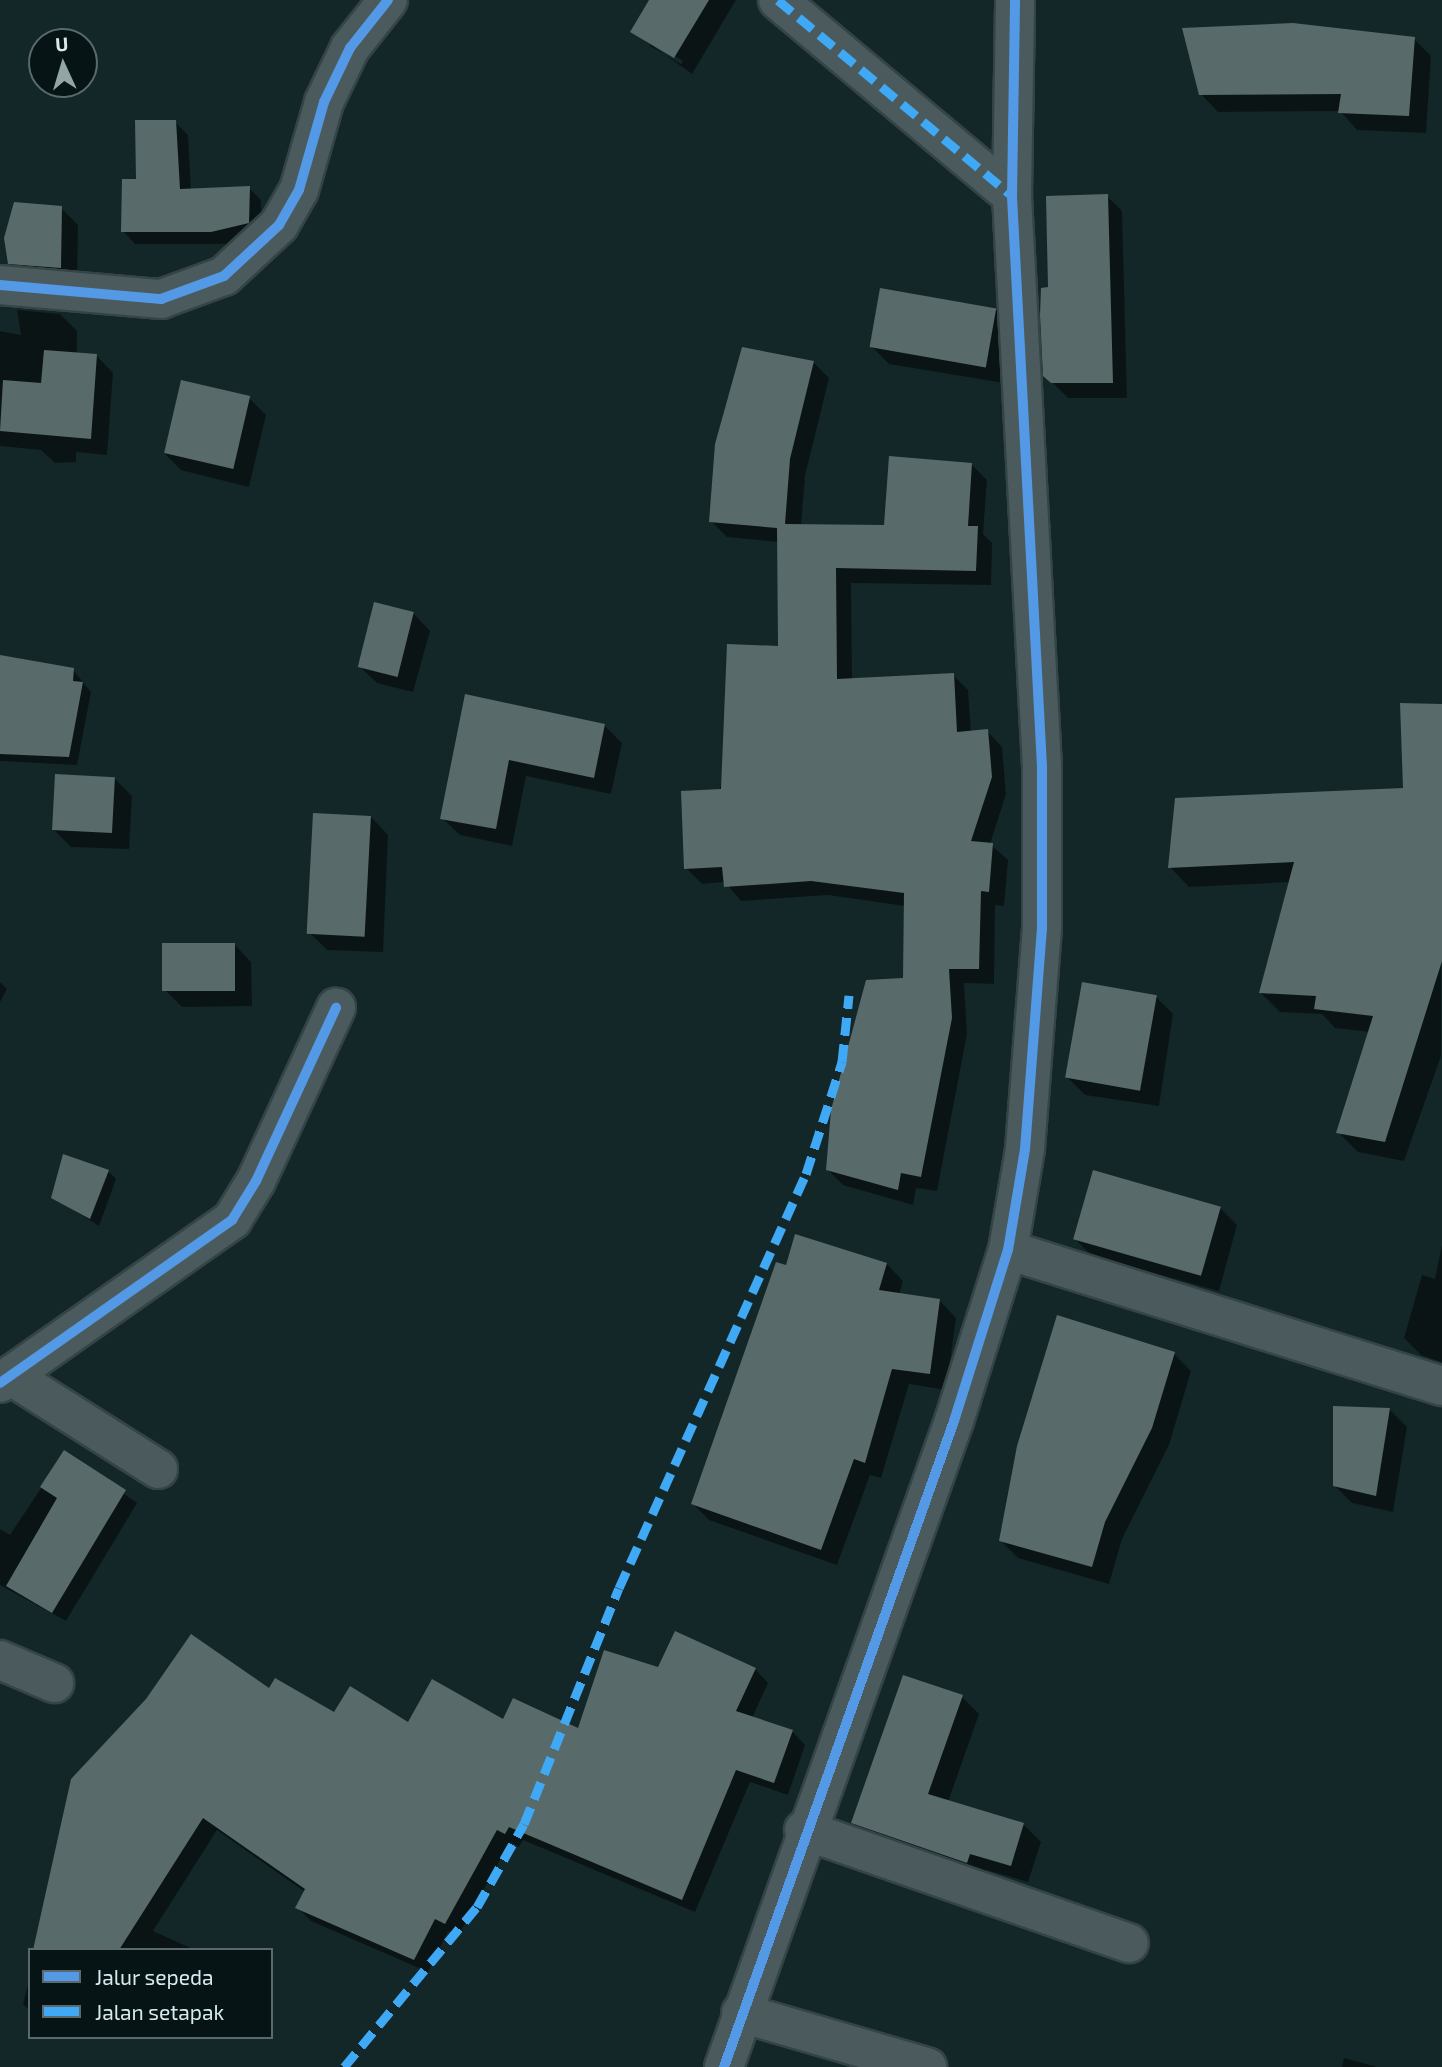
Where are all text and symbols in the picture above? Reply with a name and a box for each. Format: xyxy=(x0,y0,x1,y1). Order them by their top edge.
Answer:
north arrow xyxy=(28,28,98,98)
text: U xyxy=(54,32,69,55)
legend xyxy=(28,1948,273,2039)
text: Jalur sepeda xyxy=(95,1964,214,1989)
text: Jalan setapak xyxy=(95,1999,224,2024)

